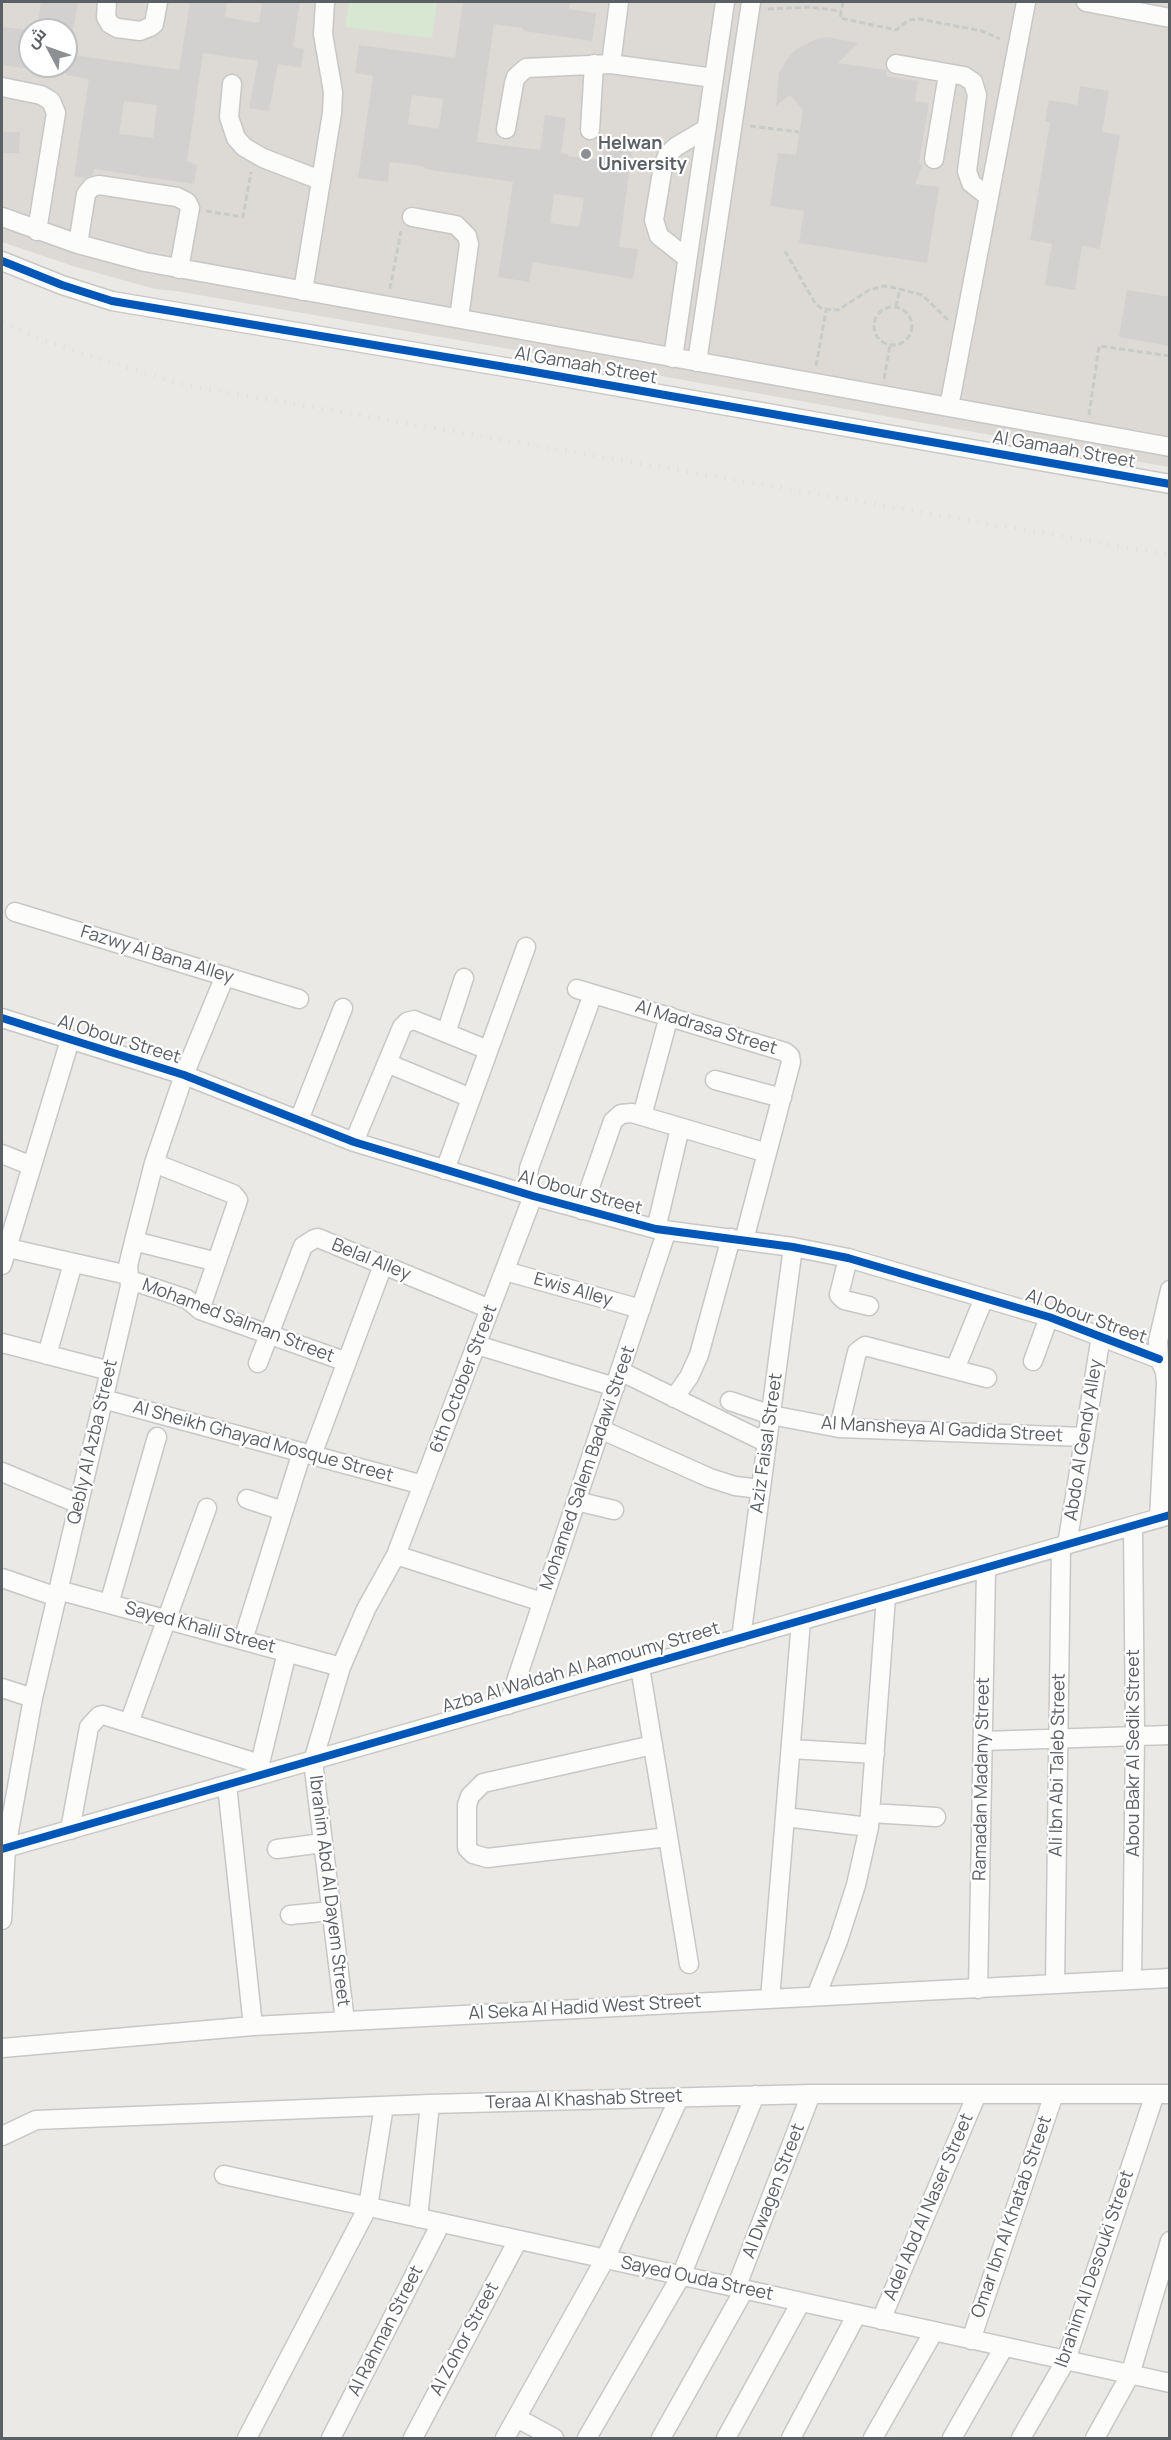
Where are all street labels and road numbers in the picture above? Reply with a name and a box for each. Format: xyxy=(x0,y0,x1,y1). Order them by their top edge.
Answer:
street label: Al Gamaah Street xyxy=(513,343,659,389)
street label: Al Gamaah Street xyxy=(991,427,1137,473)
street label: Fazwy Al Bana Alley xyxy=(78,921,236,989)
street label: Al Madrasa Street xyxy=(633,996,779,1060)
street label: Al Obour Street xyxy=(55,1011,183,1069)
street label: Al Obour Street xyxy=(516,1166,644,1220)
street label: Belal Alley xyxy=(328,1234,414,1286)
street label: Ewis Alley xyxy=(531,1268,615,1312)
street label: Mohamed Salman Street xyxy=(139,1274,337,1368)
street label: Al Obour Street xyxy=(1023,1285,1149,1349)
street label: 6th October Street xyxy=(426,1302,502,1456)
street label: Mohamed Salem Badawi Street xyxy=(536,1343,640,1593)
street label: Qebly Al Azba Street xyxy=(63,1357,123,1527)
street label: Abdo Al Gendy Alley xyxy=(1061,1358,1107,1522)
street label: Aziz Faisal Street xyxy=(746,1372,788,1514)
street label: Al Sheikh Ghayad Mosque Street xyxy=(130,1397,396,1487)
street label: Al Mansheya Al Gadida Street xyxy=(821,1413,1063,1447)
street label: Sayed Khalil Street xyxy=(122,1598,278,1658)
street label: Azba Al Waldah Al Aamoumy Street xyxy=(440,1618,722,1718)
street label: Abou Bakr Al Sedik Street xyxy=(1123,1649,1145,1857)
street label: Ali Ibn Abi Taleb Street xyxy=(1046,1673,1070,1857)
street label: Ramadan Madany Street xyxy=(969,1677,995,1881)
street label: Ibrahim Abd Al Dayem Street xyxy=(304,1774,354,2008)
street label: Al Seka Al Hadid West Street xyxy=(468,1991,702,2025)
street label: Teraa Al Khashab Street xyxy=(485,2086,683,2114)
street label: Adel Abd Al Naser Street xyxy=(880,2110,978,2304)
street label: Omar Ibn Al Khatab Street xyxy=(967,2113,1057,2321)
street label: Al Dwagen Street xyxy=(738,2121,810,2261)
street label: Ibrahim Al Desouki Street xyxy=(1051,2168,1139,2370)
street label: Sayed Ouda Street xyxy=(619,2252,775,2306)
street label: Al Rahman Street xyxy=(344,2262,428,2400)
street label: Al Zohor Street xyxy=(426,2279,504,2399)

